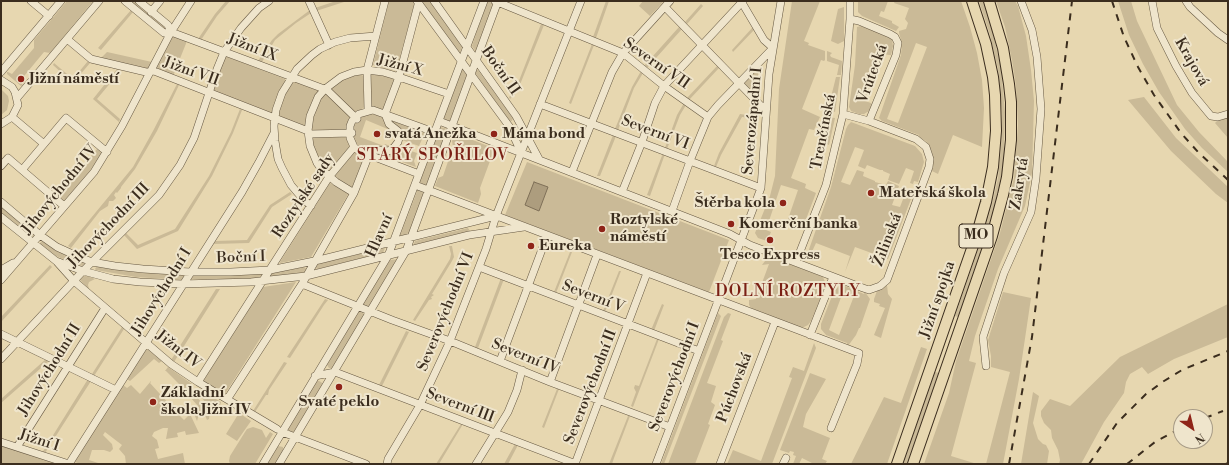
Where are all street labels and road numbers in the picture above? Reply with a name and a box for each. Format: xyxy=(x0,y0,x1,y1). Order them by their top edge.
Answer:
street label: Jižní IX xyxy=(225,30,279,66)
street label: Severní VII xyxy=(619,35,693,93)
street label: Krajová xyxy=(1170,35,1212,89)
street label: Vrútecká xyxy=(854,42,892,106)
street label: Boční II xyxy=(477,43,523,99)
street label: Jižní X xyxy=(375,51,425,81)
street label: Jižní VII xyxy=(161,54,221,90)
street label: Severozápadní I xyxy=(739,66,767,176)
street label: Trenčínská xyxy=(808,93,840,171)
street label: Severní VI xyxy=(619,112,691,154)
street label: Jihovýchodní IV xyxy=(18,142,102,238)
street label: Roztylské sady xyxy=(269,150,339,242)
street label: Zakrytá xyxy=(1007,157,1033,211)
street label: Jihovýchodní III xyxy=(64,180,154,272)
street label: Žilinská xyxy=(870,211,906,269)
street label: Hlavní xyxy=(363,212,397,260)
road number: MO xyxy=(959,224,993,248)
street label: Jihovýchodní I xyxy=(128,245,196,339)
street label: Boční I xyxy=(216,248,266,268)
street label: Severovýchodní VI xyxy=(414,250,478,374)
street label: Jižní spojka xyxy=(916,259,960,341)
street label: Severní V xyxy=(559,277,627,317)
street label: Severovýchodní I xyxy=(646,320,704,434)
street label: Jihovýchodní II xyxy=(15,321,85,419)
street label: Jižní IV xyxy=(152,327,204,373)
street label: Severovýchodní II xyxy=(561,327,621,447)
street label: Severní IV xyxy=(489,335,561,379)
street label: Púchovská xyxy=(713,351,757,425)
street label: Severní III xyxy=(423,385,497,427)
street label: Jižní I xyxy=(16,426,62,456)

